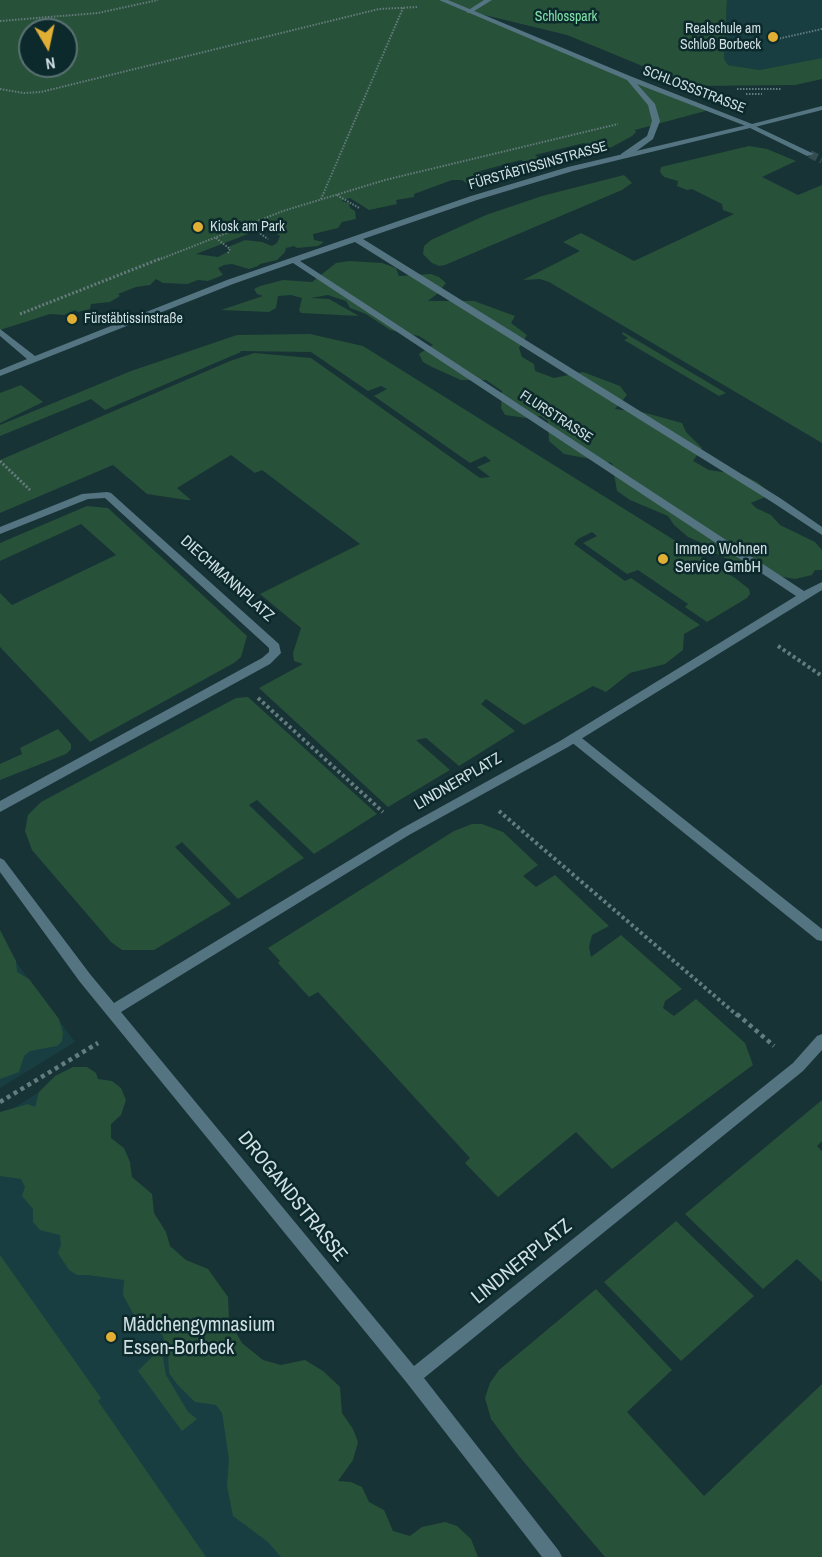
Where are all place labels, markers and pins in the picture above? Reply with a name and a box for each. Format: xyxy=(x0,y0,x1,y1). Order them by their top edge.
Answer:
place label: Realschule am Schloß Borbeck xyxy=(680,21,761,54)
marker: Realschule am Schloß Borbeck xyxy=(766,30,780,44)
place label: Kiosk am Park xyxy=(210,219,285,235)
marker: Kiosk am Park xyxy=(191,220,205,234)
place label: Fürstäbtissinstraße xyxy=(84,311,183,327)
marker: Fürstäbtissinstraße xyxy=(65,312,79,326)
place label: Immeo Wohnen Service GmbH xyxy=(675,540,767,578)
marker: Immeo Wohnen Service GmbH xyxy=(656,552,670,566)
place label: Mädchengymnasium Essen-Borbeck xyxy=(123,1314,275,1361)
marker: Mädchengymnasium Essen-Borbeck xyxy=(104,1330,118,1344)

